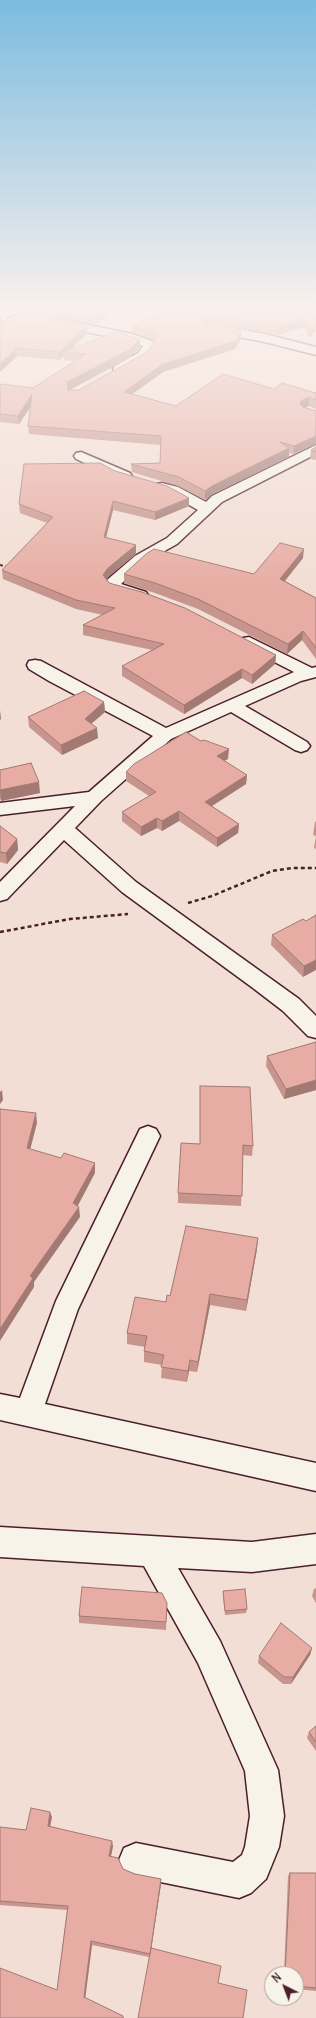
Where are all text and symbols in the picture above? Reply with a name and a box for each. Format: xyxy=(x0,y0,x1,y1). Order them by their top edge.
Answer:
north arrow xyxy=(264,1966,304,2006)
text: N xyxy=(269,1970,284,1986)

